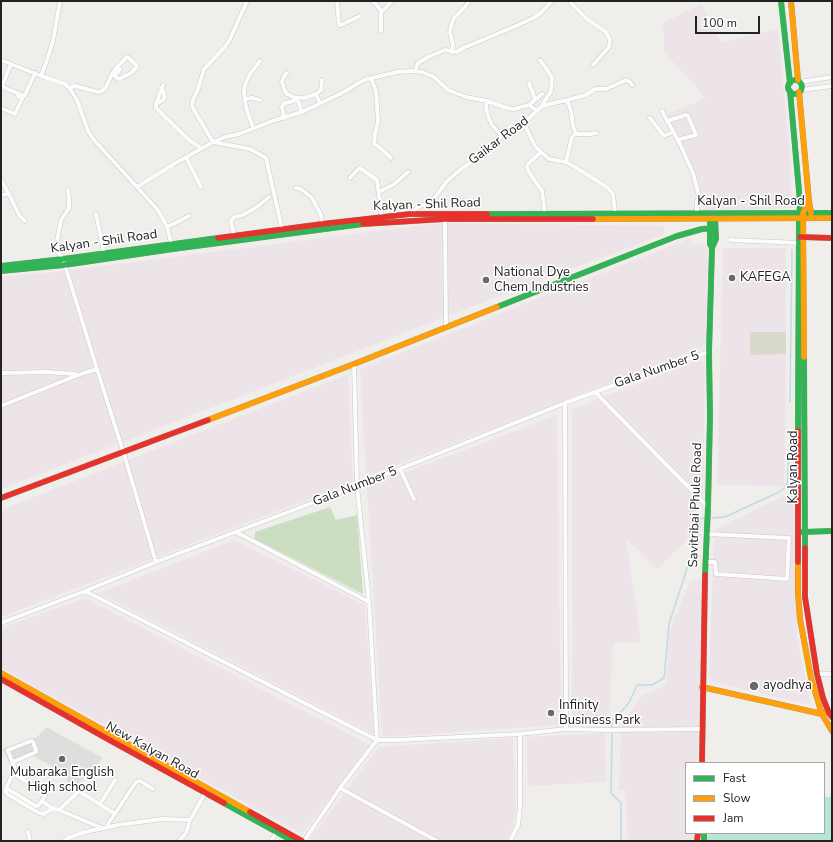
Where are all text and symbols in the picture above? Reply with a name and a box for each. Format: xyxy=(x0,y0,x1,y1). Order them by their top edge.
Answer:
scale bar xyxy=(697,8,762,34)
text: 100 m xyxy=(702,15,737,31)
street label: Gaikar Road xyxy=(466,113,532,169)
street label: Kalyan - Shil Road xyxy=(697,194,805,210)
street label: Kalyan - Shil Road xyxy=(373,195,481,215)
street label: Kalyan - Shil Road xyxy=(50,227,158,257)
place label: National Dye Chem Industries xyxy=(494,265,589,296)
place label: KAFEGA xyxy=(740,270,791,286)
marker: KAFEGA xyxy=(727,273,737,283)
marker: National Dye Chem Industries xyxy=(481,275,491,285)
street label: Gala Number 5 xyxy=(613,348,701,392)
street label: Kalyan Road xyxy=(786,430,802,504)
street label: Savitribai Phule Road xyxy=(686,442,706,568)
street label: Gala Number 5 xyxy=(311,464,399,510)
place label: ayodhya xyxy=(763,678,812,694)
marker: ayodhya xyxy=(748,680,760,692)
place label: Infinity Business Park xyxy=(559,698,640,729)
marker: Infinity Business Park xyxy=(546,708,556,718)
street label: New Kalyan Road xyxy=(103,719,201,783)
marker: Mubaraka English High school xyxy=(57,754,67,764)
legend xyxy=(685,762,825,834)
place label: Mubaraka English High school xyxy=(10,765,114,796)
text: Fast xyxy=(723,770,746,786)
text: Slow xyxy=(723,790,751,806)
text: Jam xyxy=(723,810,744,826)

